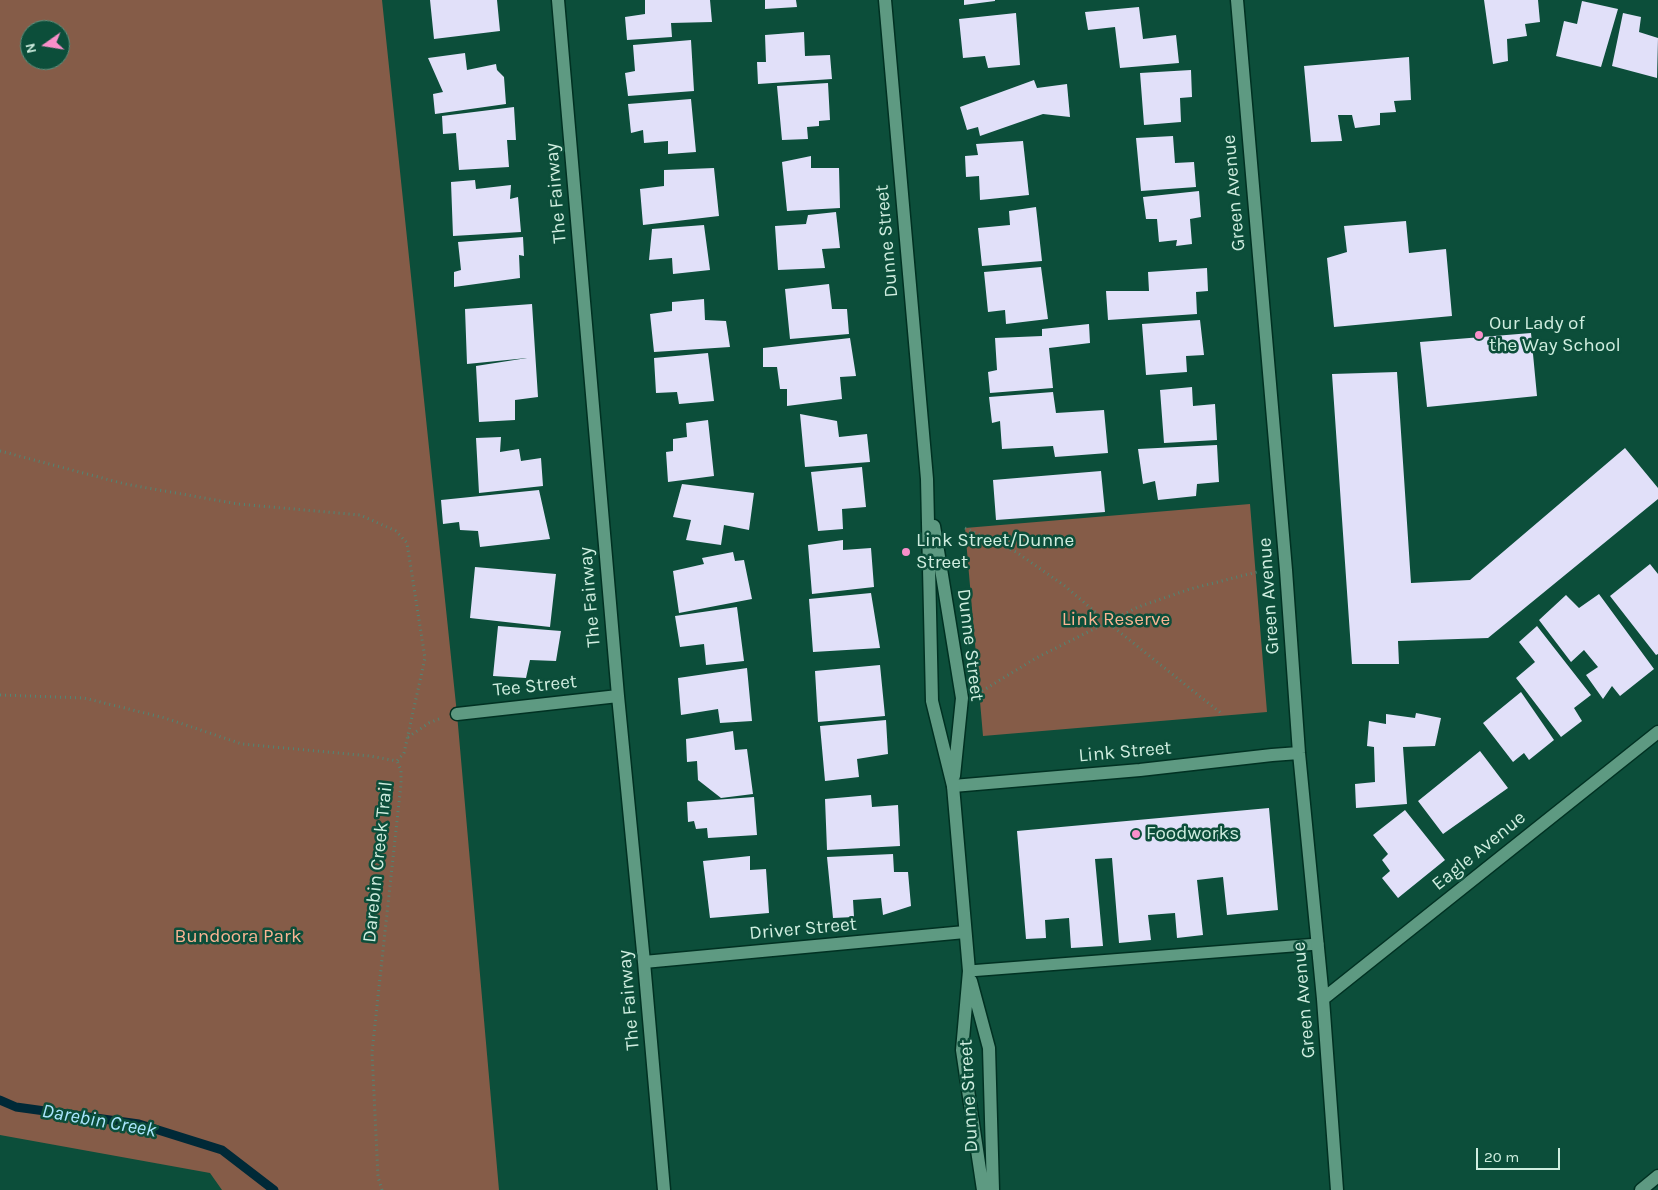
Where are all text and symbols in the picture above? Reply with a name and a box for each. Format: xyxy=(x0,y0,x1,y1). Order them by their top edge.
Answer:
north arrow xyxy=(20,20,70,70)
text: N xyxy=(21,41,40,55)
street label: Green Avenue xyxy=(1218,134,1250,252)
street label: The Fairway xyxy=(540,142,572,244)
street label: Dunne Street xyxy=(871,184,903,298)
place label: Our Lady of the Way School xyxy=(1489,313,1621,357)
marker: Our Lady of the Way School xyxy=(1473,329,1485,341)
place label: Link Street/Dunne Street xyxy=(916,530,1074,574)
street label: Green Avenue xyxy=(1254,537,1284,655)
street label: The Fairway xyxy=(574,546,606,648)
marker: Link Street/Dunne Street xyxy=(900,546,912,558)
street label: Dunne Street xyxy=(952,587,988,703)
park label: Link Reserve xyxy=(1062,609,1170,631)
street label: Tee Street xyxy=(492,670,578,702)
street label: Link Street xyxy=(1077,737,1173,767)
street label: Darebin Creek Trail xyxy=(358,780,398,944)
street label: Eagle Avenue xyxy=(1428,806,1530,896)
place label: Foodworks xyxy=(1146,823,1239,845)
marker: Foodworks xyxy=(1130,828,1142,840)
street label: Driver Street xyxy=(748,913,858,945)
park label: Bundoora Park xyxy=(174,926,302,948)
street label: Green Avenue xyxy=(1288,941,1320,1059)
street label: The Fairway xyxy=(613,949,645,1051)
street label: Dunne Street xyxy=(955,1039,983,1153)
water label: Darebin Creek xyxy=(40,1099,158,1143)
scale bar xyxy=(1478,1138,1562,1170)
text: 20 m xyxy=(1484,1148,1519,1166)

